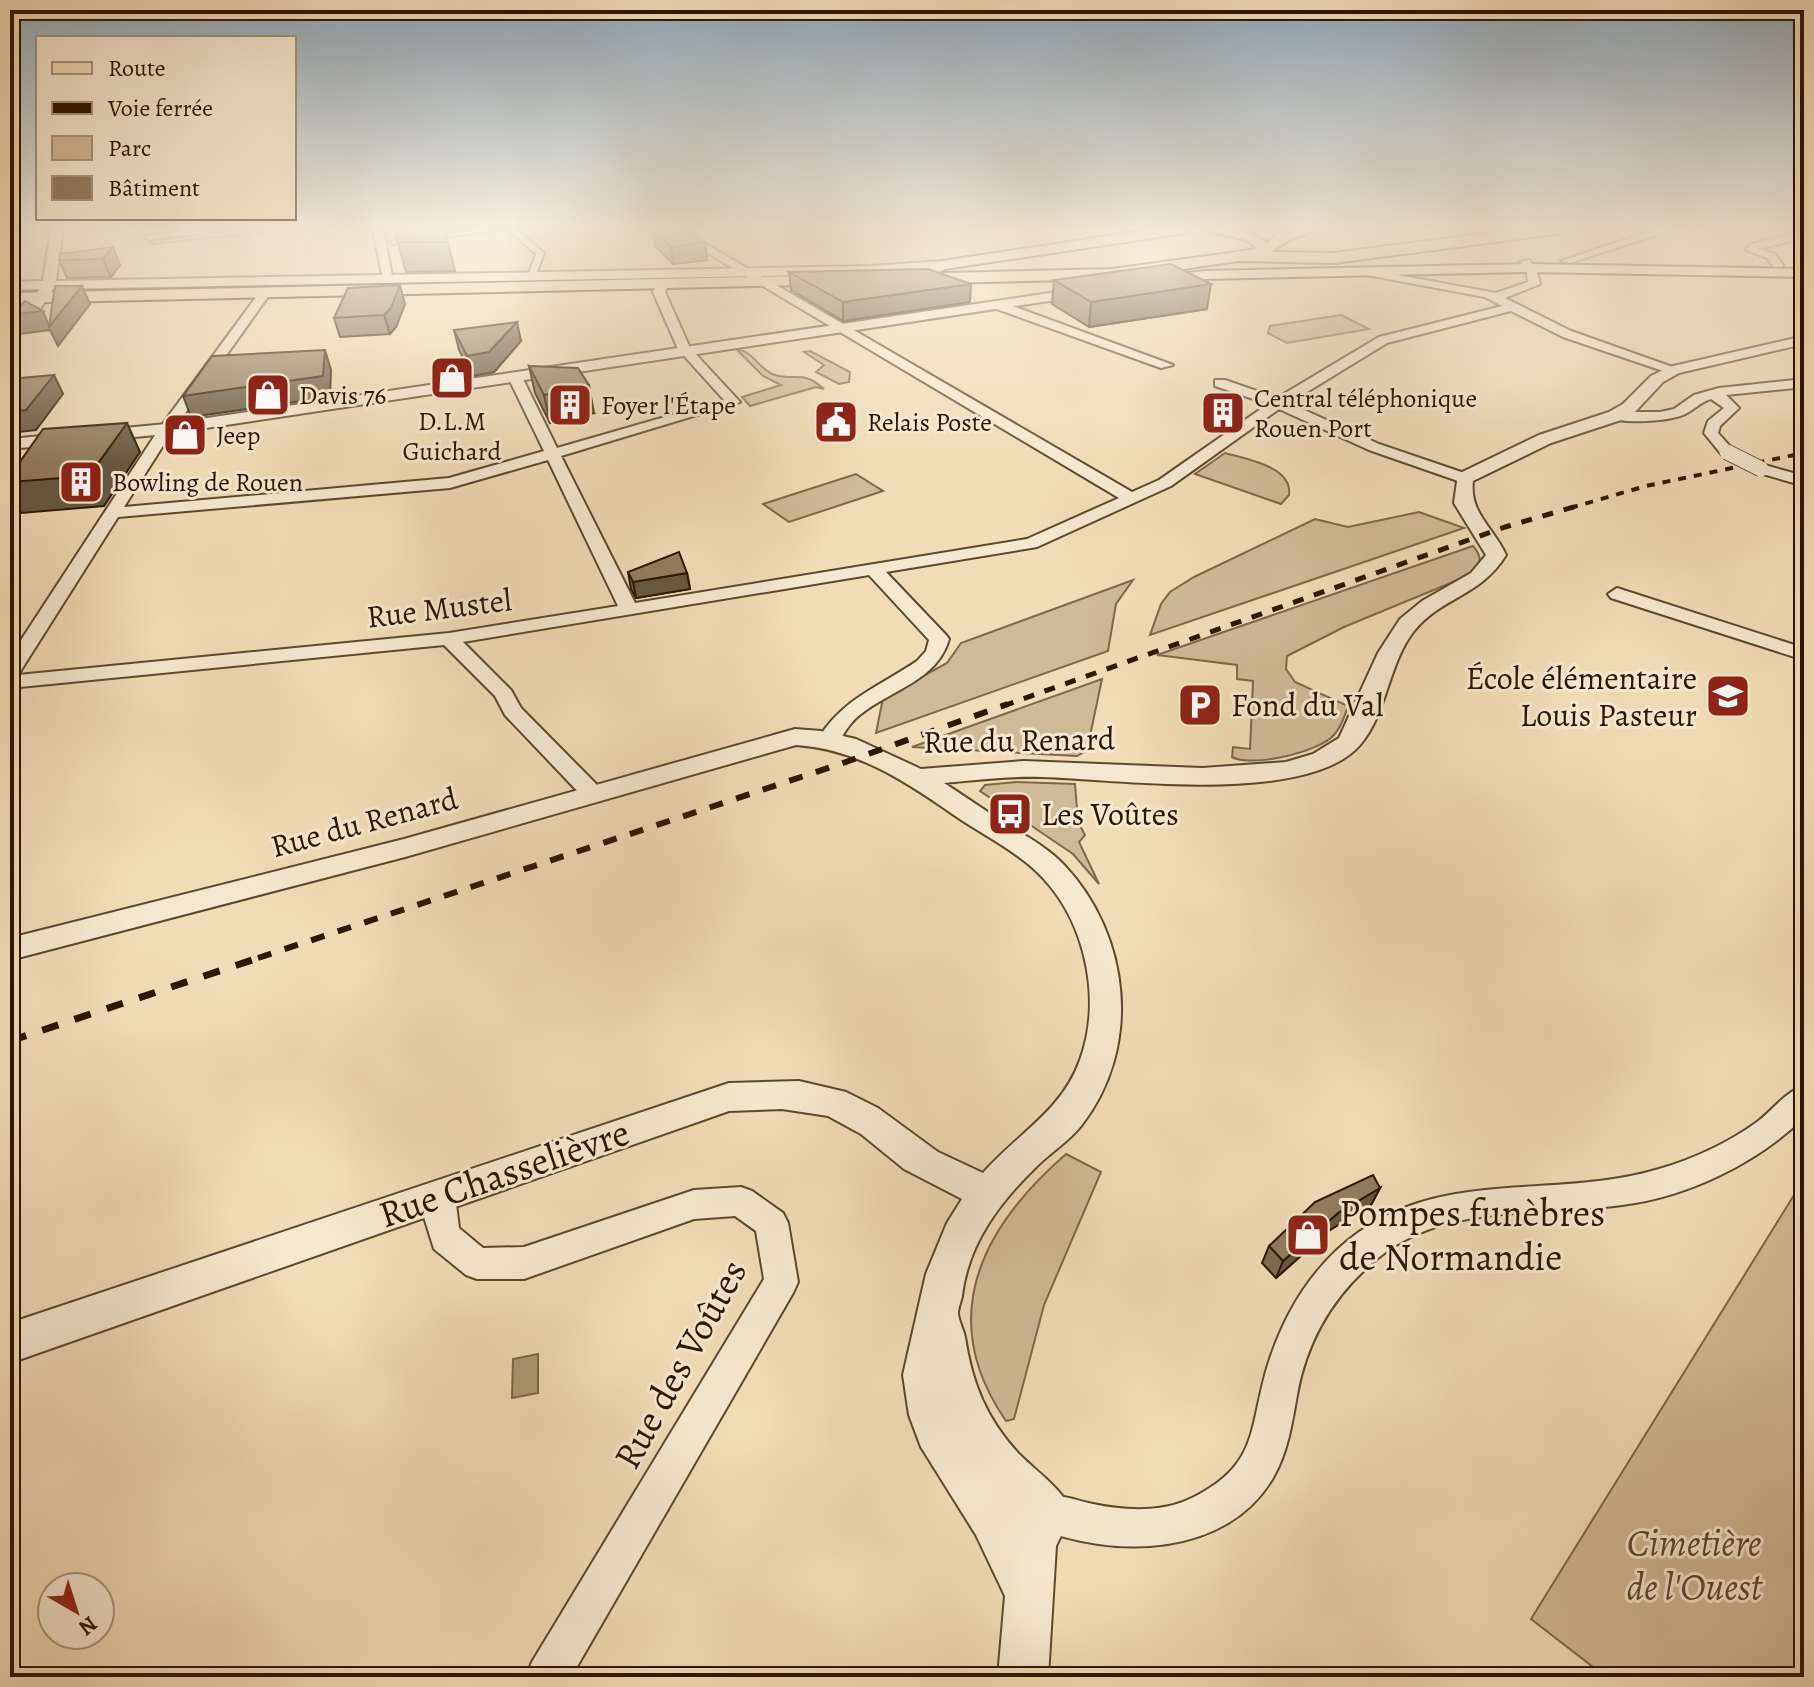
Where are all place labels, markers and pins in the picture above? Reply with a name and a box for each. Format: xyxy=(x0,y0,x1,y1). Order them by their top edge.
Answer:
shop icon: D.L.M Guichard xyxy=(428,354,476,402)
shop icon: Davis 76 xyxy=(244,371,292,419)
place label: Davis 76 xyxy=(299,378,386,413)
building icon: Foyer l'Étape xyxy=(546,381,594,429)
place label: Central téléphonique Rouen Port xyxy=(1254,381,1477,446)
place label: Foyer l'Étape xyxy=(601,388,736,423)
building icon: Central téléphonique Rouen Port xyxy=(1199,389,1247,437)
public building icon: Relais Poste xyxy=(812,398,860,446)
place label: D.L.M Guichard xyxy=(403,404,501,469)
place label: Relais Poste xyxy=(867,405,992,440)
shop icon: Jeep xyxy=(161,411,209,459)
place label: Jeep xyxy=(216,418,261,453)
building icon: Bowling de Rouen xyxy=(57,458,105,506)
place label: Bowling de Rouen xyxy=(112,465,303,500)
place label: École élémentaire Louis Pasteur xyxy=(1466,656,1697,737)
school or university icon: École élémentaire Louis Pasteur xyxy=(1704,672,1752,720)
parking icon: Fond du Val xyxy=(1176,681,1224,729)
place label: Fond du Val xyxy=(1231,683,1384,727)
bus stop icon: Les Voûtes xyxy=(986,790,1034,838)
place label: Les Voûtes xyxy=(1041,792,1179,836)
place label: Pompes funèbres de Normandie xyxy=(1339,1187,1605,1283)
shop icon: Pompes funèbres de Normandie xyxy=(1284,1211,1332,1259)

